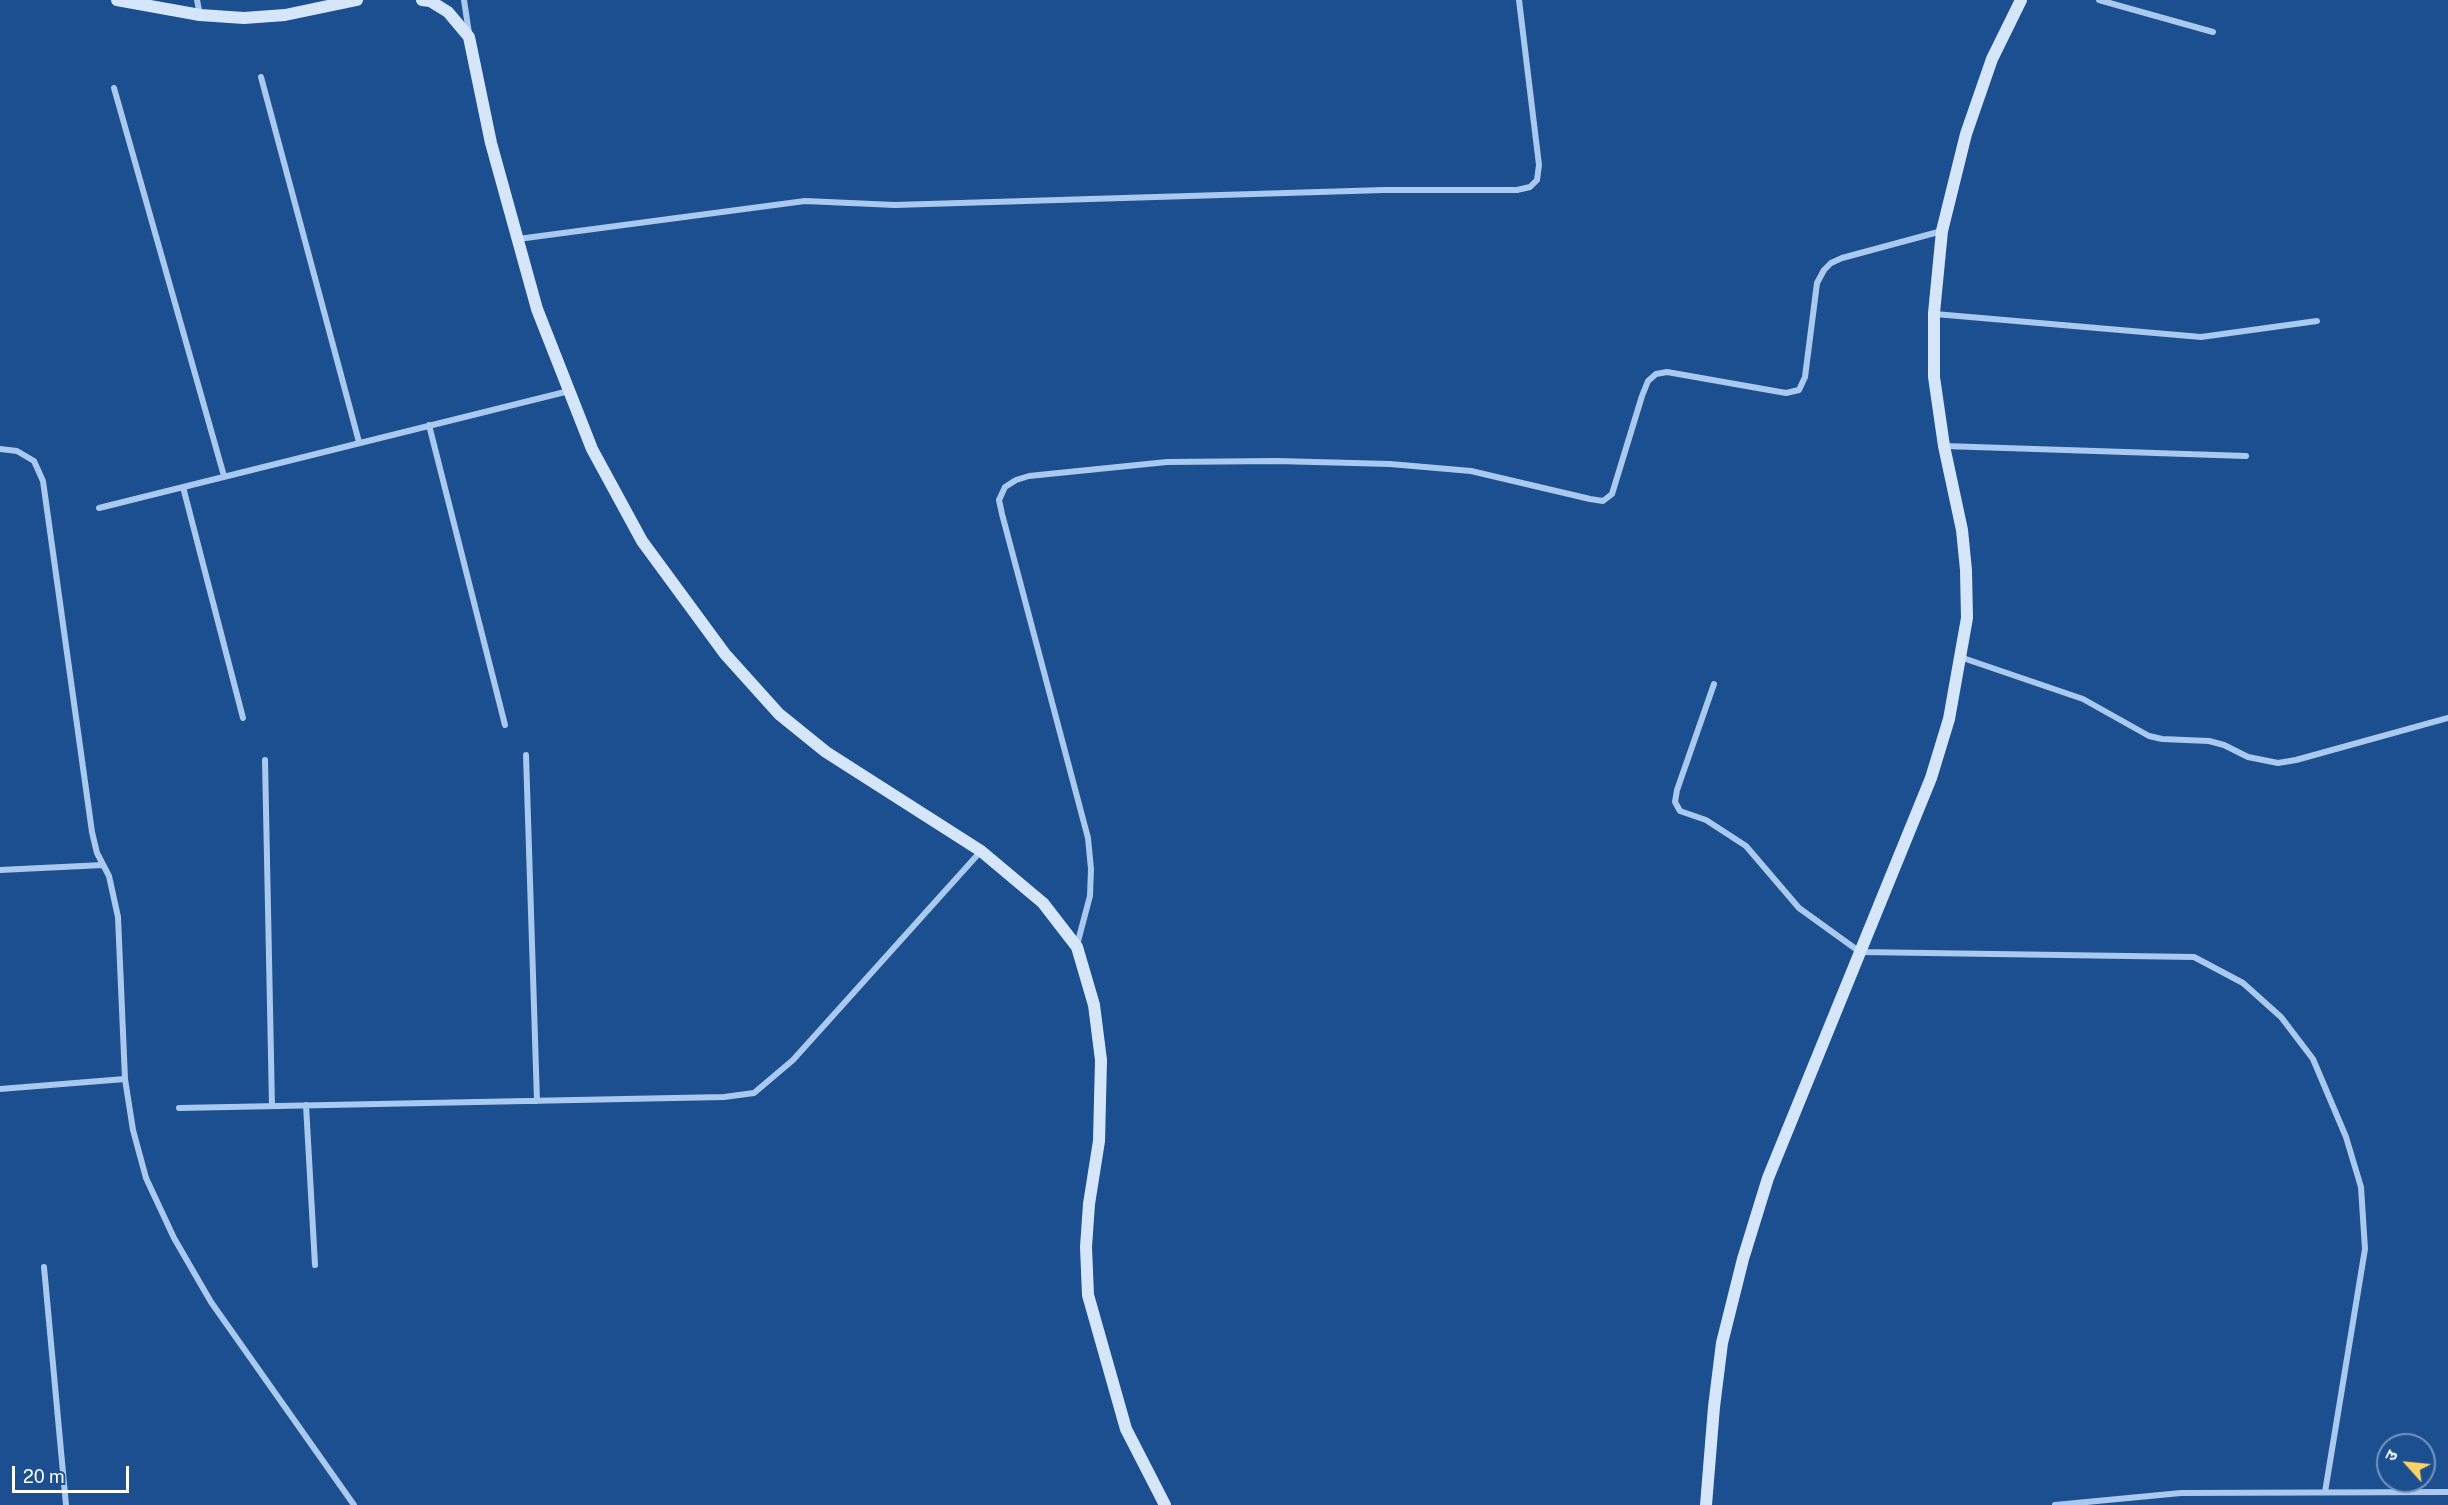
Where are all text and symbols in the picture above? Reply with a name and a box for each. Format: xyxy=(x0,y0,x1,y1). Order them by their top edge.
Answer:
north arrow xyxy=(2376,1433,2436,1493)
text: उ xyxy=(2381,1447,2402,1464)
scale bar xyxy=(15,1454,132,1492)
text: 20 m xyxy=(23,1466,65,1487)

